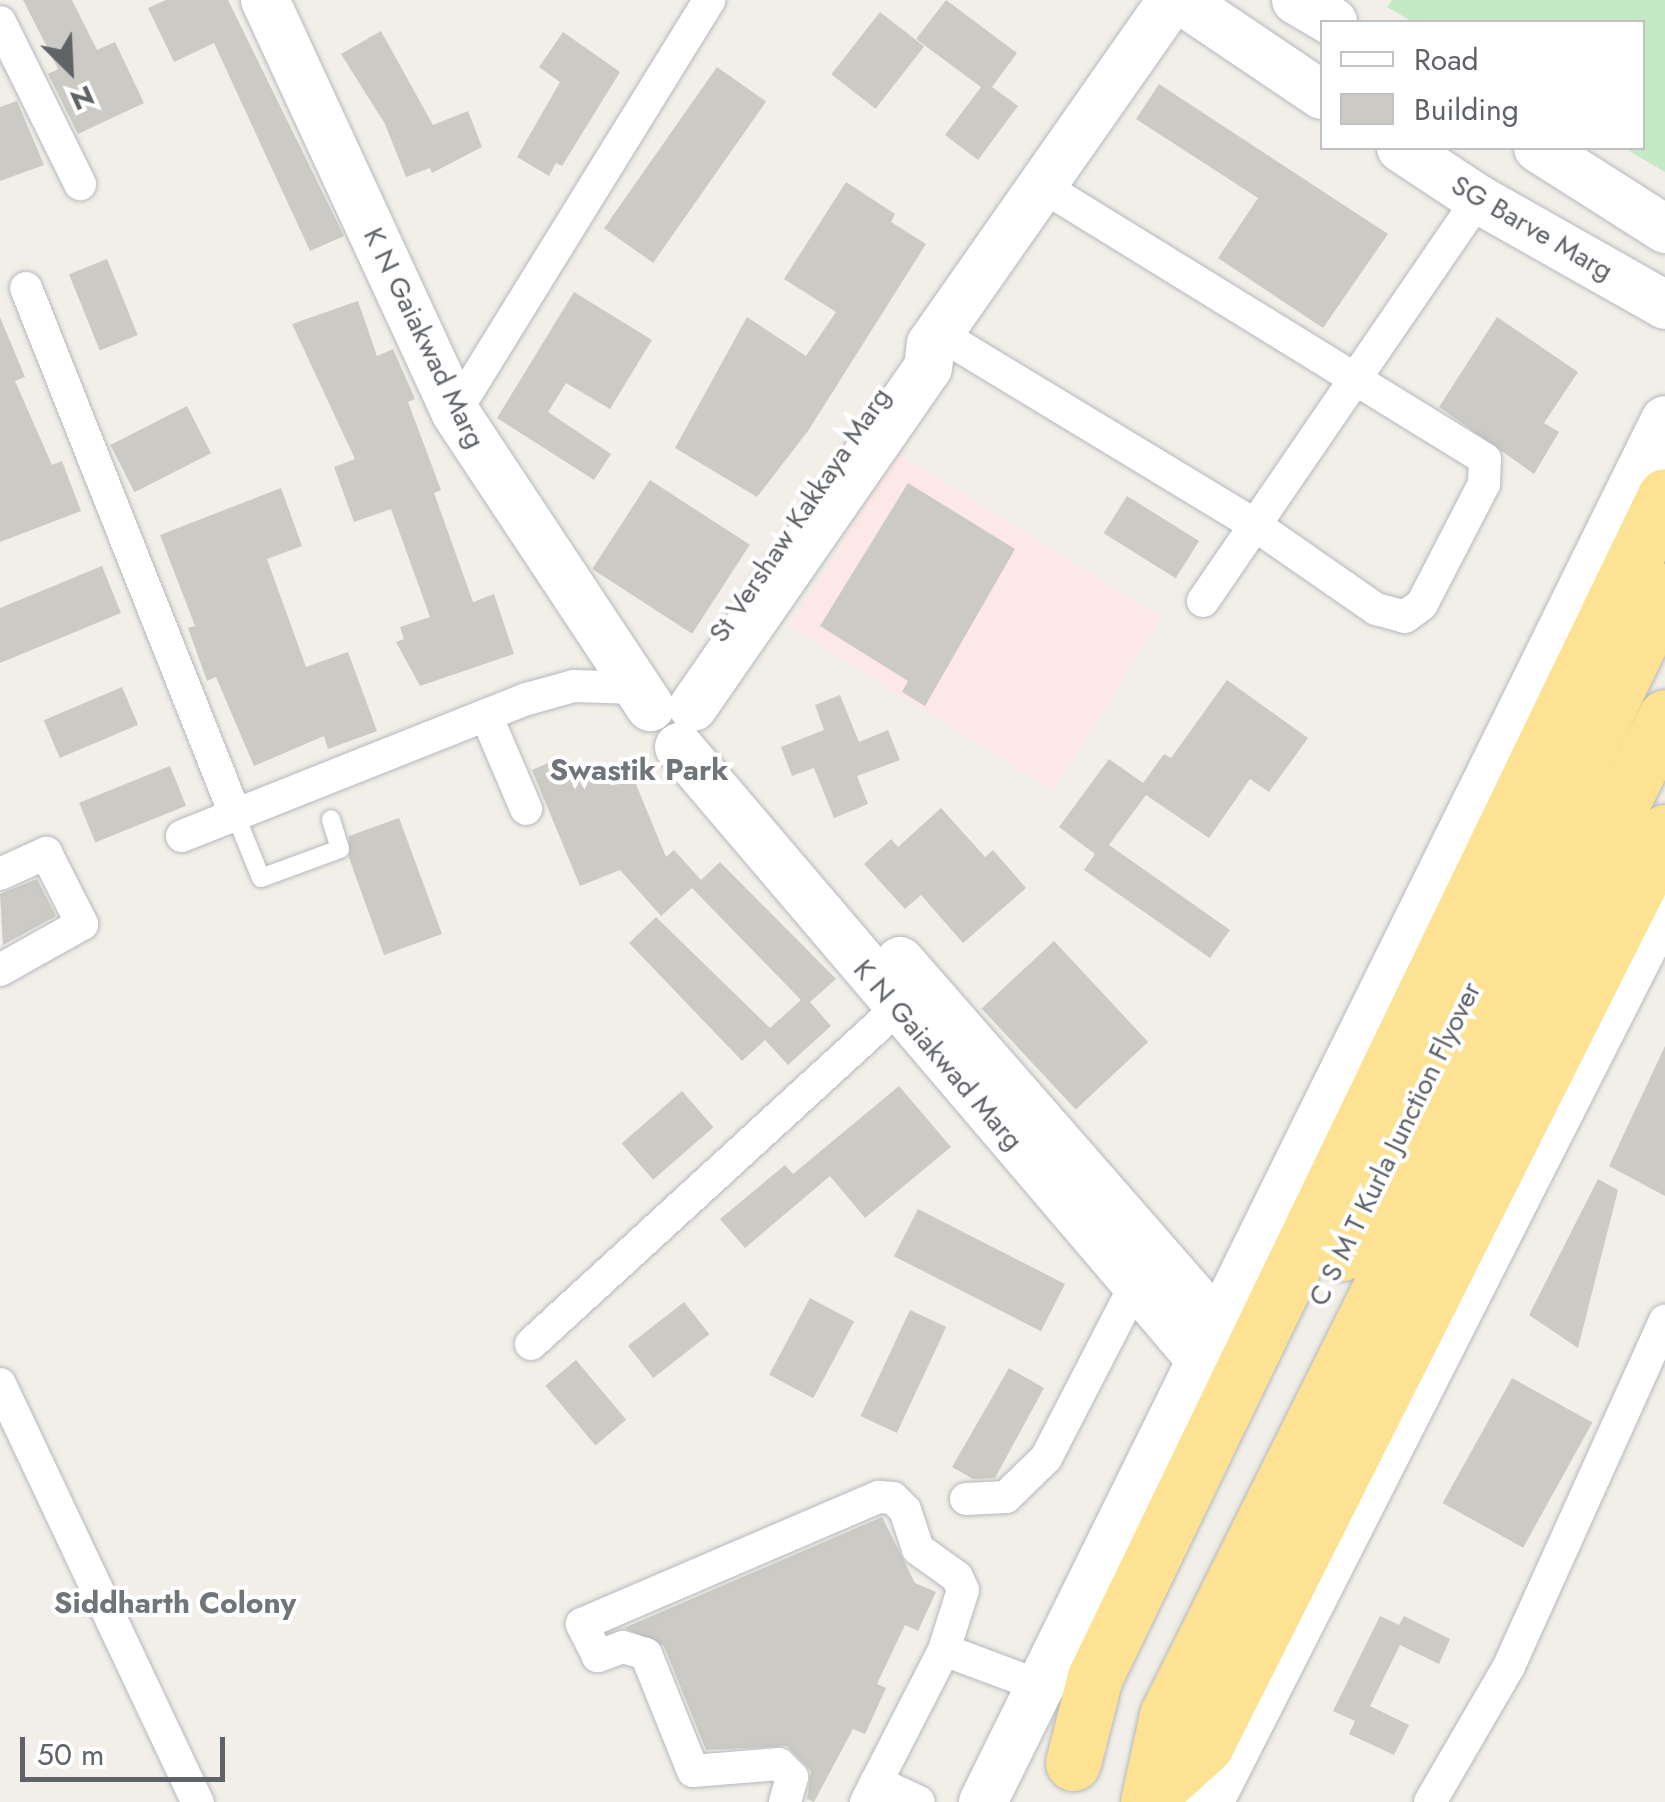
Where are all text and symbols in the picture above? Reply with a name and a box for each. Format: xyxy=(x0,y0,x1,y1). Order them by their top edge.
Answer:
north arrow xyxy=(20,20,120,120)
legend xyxy=(1320,20,1645,150)
text: Road xyxy=(1414,38,1479,81)
text: N xyxy=(64,75,101,121)
text: Building xyxy=(1414,88,1519,131)
street label: SG Barve Marg xyxy=(1445,168,1619,288)
street label: K N Gaiakwad Marg xyxy=(356,222,492,454)
street label: St Vershaw Kakkaya Marg xyxy=(702,381,898,649)
district label: Swastik Park xyxy=(549,752,729,788)
street label: K N Gaiakwad Marg xyxy=(846,953,1030,1157)
street label: C S M T Kurla Junction Flyover xyxy=(1302,976,1488,1312)
district label: Siddharth Colony xyxy=(54,1585,296,1621)
scale bar xyxy=(25,1717,230,1779)
text: 50 m xyxy=(37,1733,104,1776)

